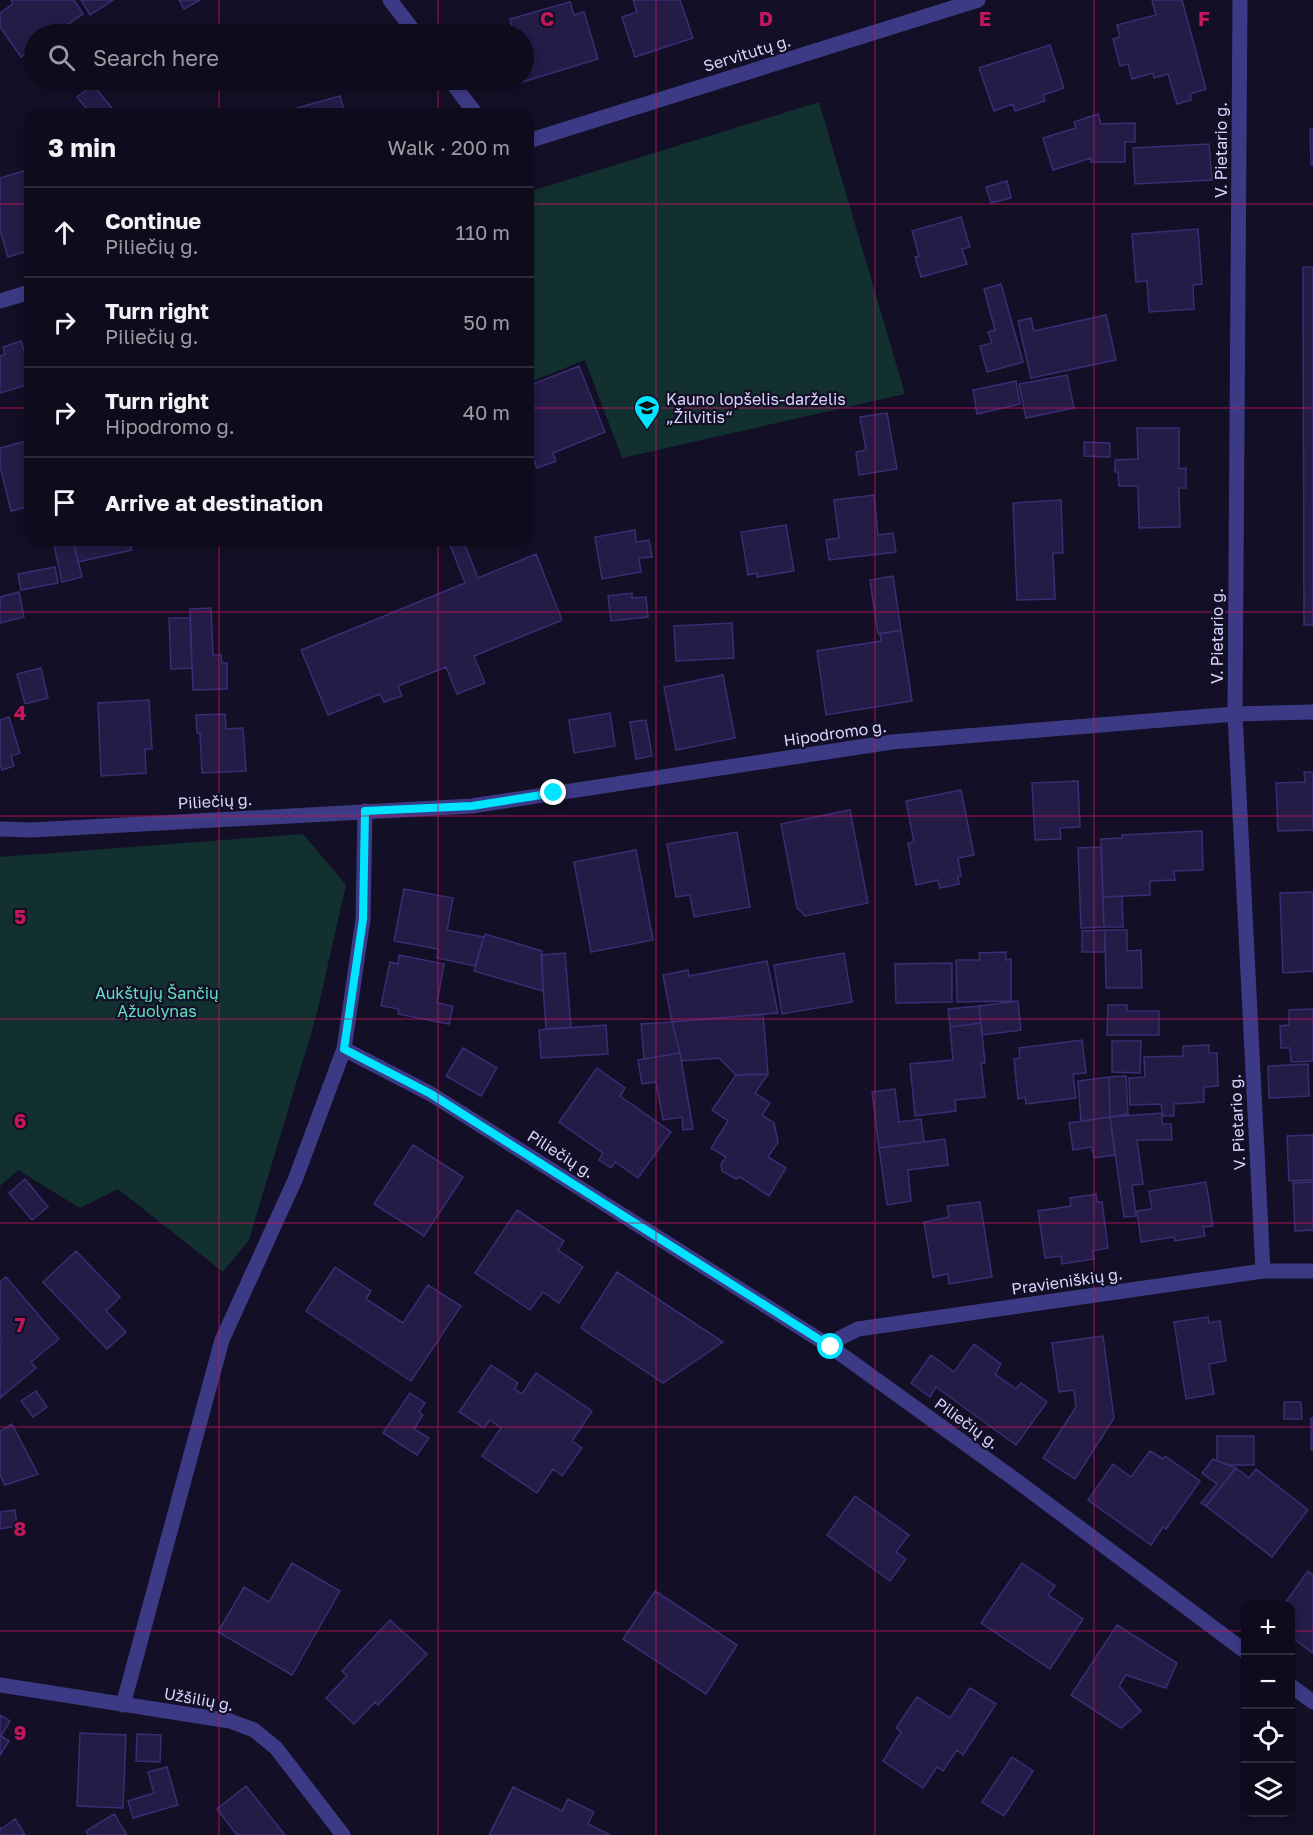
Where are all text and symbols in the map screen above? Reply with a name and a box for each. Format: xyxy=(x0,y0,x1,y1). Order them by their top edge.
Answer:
text: C xyxy=(540,6,554,30)
text: D xyxy=(759,6,773,30)
text: E xyxy=(979,6,991,30)
text: F xyxy=(1198,6,1210,30)
search box xyxy=(24,24,534,90)
street label: Servitutų g. xyxy=(701,30,793,76)
icon: search xyxy=(45,41,78,74)
text: Search here xyxy=(93,44,219,71)
street label: V. Pietario g. xyxy=(1211,102,1231,198)
text: 3 min xyxy=(48,132,116,163)
text: Walk · 200 m xyxy=(388,135,510,159)
text: Continue xyxy=(105,207,201,234)
icon: ahead xyxy=(48,216,81,249)
text: 110 m xyxy=(456,220,510,244)
text: Piliečių g. xyxy=(105,234,198,258)
text: Turn right xyxy=(105,297,209,324)
icon: right xyxy=(48,306,81,339)
text: 50 m xyxy=(463,310,510,334)
text: Piliečių g. xyxy=(105,324,198,348)
text: Turn right xyxy=(105,387,209,414)
place label: Kauno lopšelis-darželis „Žilvitis“ xyxy=(666,389,846,427)
school or university icon: Kauno lopšelis-darželis „Žilvitis“ xyxy=(632,393,662,431)
icon: right xyxy=(48,396,81,429)
text: 40 m xyxy=(463,400,510,424)
text: Hipodromo g. xyxy=(105,414,235,438)
icon: arrive xyxy=(48,486,81,519)
text: Arrive at destination xyxy=(105,489,323,516)
street label: V. Pietario g. xyxy=(1207,588,1227,684)
text: 4 xyxy=(14,700,26,724)
street label: Hipodromo g. xyxy=(782,716,888,750)
route end xyxy=(540,779,566,805)
street label: Piliečių g. xyxy=(177,789,253,813)
text: 5 xyxy=(14,904,26,928)
park label: Aukštųjų Šančių Ąžuolynas xyxy=(95,983,219,1021)
street label: V. Pietario g. xyxy=(1225,1074,1249,1170)
text: 6 xyxy=(14,1108,26,1132)
street label: Piliečių g. xyxy=(524,1126,598,1182)
street label: Pravieniškių g. xyxy=(1010,1263,1124,1299)
text: 7 xyxy=(15,1312,26,1336)
route start xyxy=(817,1333,843,1359)
street label: Piliečių g. xyxy=(931,1393,1003,1453)
text: 8 xyxy=(14,1516,26,1540)
map controls xyxy=(1241,1601,1295,1817)
button: + xyxy=(1241,1601,1295,1655)
button: − xyxy=(1241,1655,1295,1709)
street label: Užšilių g. xyxy=(163,1683,235,1715)
button: locate xyxy=(1241,1709,1295,1763)
text: 9 xyxy=(14,1720,26,1744)
button: layers xyxy=(1241,1763,1295,1817)

